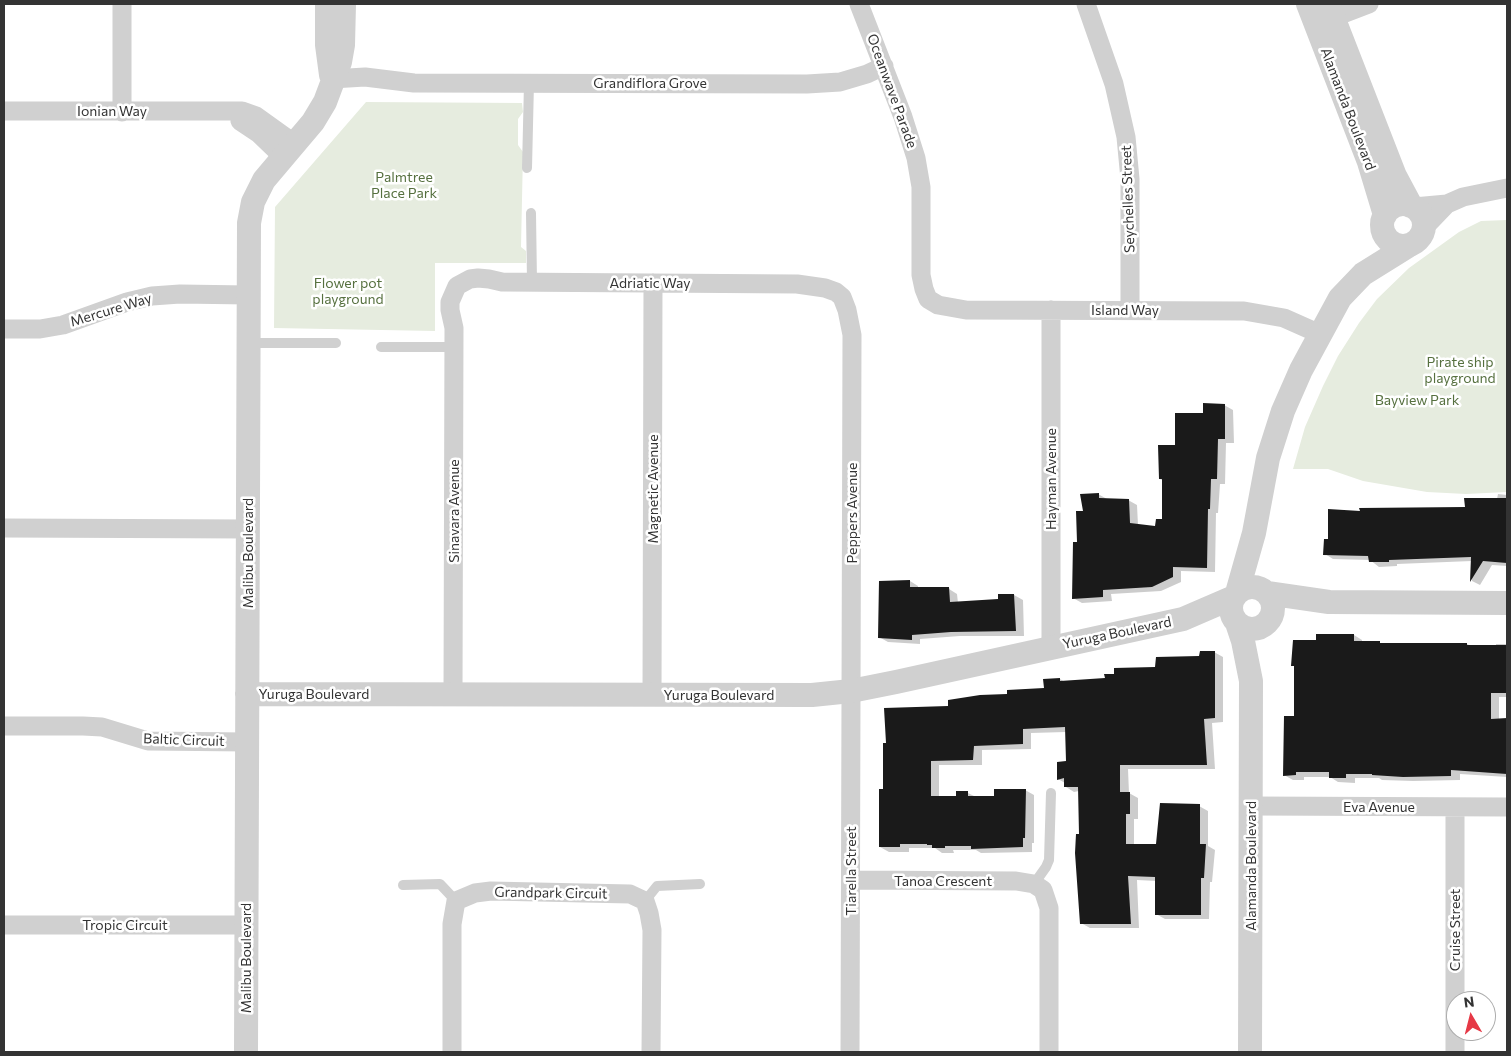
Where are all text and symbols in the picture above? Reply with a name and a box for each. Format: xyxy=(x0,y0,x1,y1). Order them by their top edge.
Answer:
street label: Oceanwave Parade xyxy=(863,32,921,150)
street label: Alamanda Boulevard xyxy=(1317,45,1379,173)
street label: Grandiflora Grove xyxy=(593,75,707,91)
street label: Ionian Way xyxy=(77,103,147,119)
street label: Seychelles Street xyxy=(1118,145,1138,253)
park label: Palmtree Place Park xyxy=(371,169,437,202)
park label: Flower pot playground xyxy=(312,275,384,308)
street label: Adriatic Way xyxy=(610,275,690,291)
street label: Mercure Way xyxy=(68,290,154,330)
street label: Island Way xyxy=(1091,302,1159,318)
park label: Pirate ship playground xyxy=(1424,354,1496,387)
park label: Bayview Park xyxy=(1375,392,1459,408)
street label: Hayman Avenue xyxy=(1043,428,1059,530)
street label: Magnetic Avenue xyxy=(645,434,661,544)
street label: Sinavara Avenue xyxy=(446,459,462,563)
street label: Peppers Avenue xyxy=(844,463,860,563)
street label: Malibu Boulevard xyxy=(240,498,256,608)
street label: Yuruga Boulevard xyxy=(1061,613,1173,653)
street label: Yuruga Boulevard xyxy=(259,686,369,702)
street label: Yuruga Boulevard xyxy=(664,687,774,703)
street label: Baltic Circuit xyxy=(143,730,225,750)
street label: Eva Avenue xyxy=(1343,799,1415,815)
street label: Alamanda Boulevard xyxy=(1243,801,1259,931)
street label: Tiarella Street xyxy=(843,826,859,916)
street label: Tanoa Crescent xyxy=(894,873,992,889)
street label: Grandpark Circuit xyxy=(494,884,608,902)
street label: Cruise Street xyxy=(1447,889,1463,971)
street label: Malibu Boulevard xyxy=(238,903,254,1013)
street label: Tropic Circuit xyxy=(82,917,168,933)
north arrow xyxy=(1446,991,1496,1041)
text: N xyxy=(1463,992,1475,1011)

